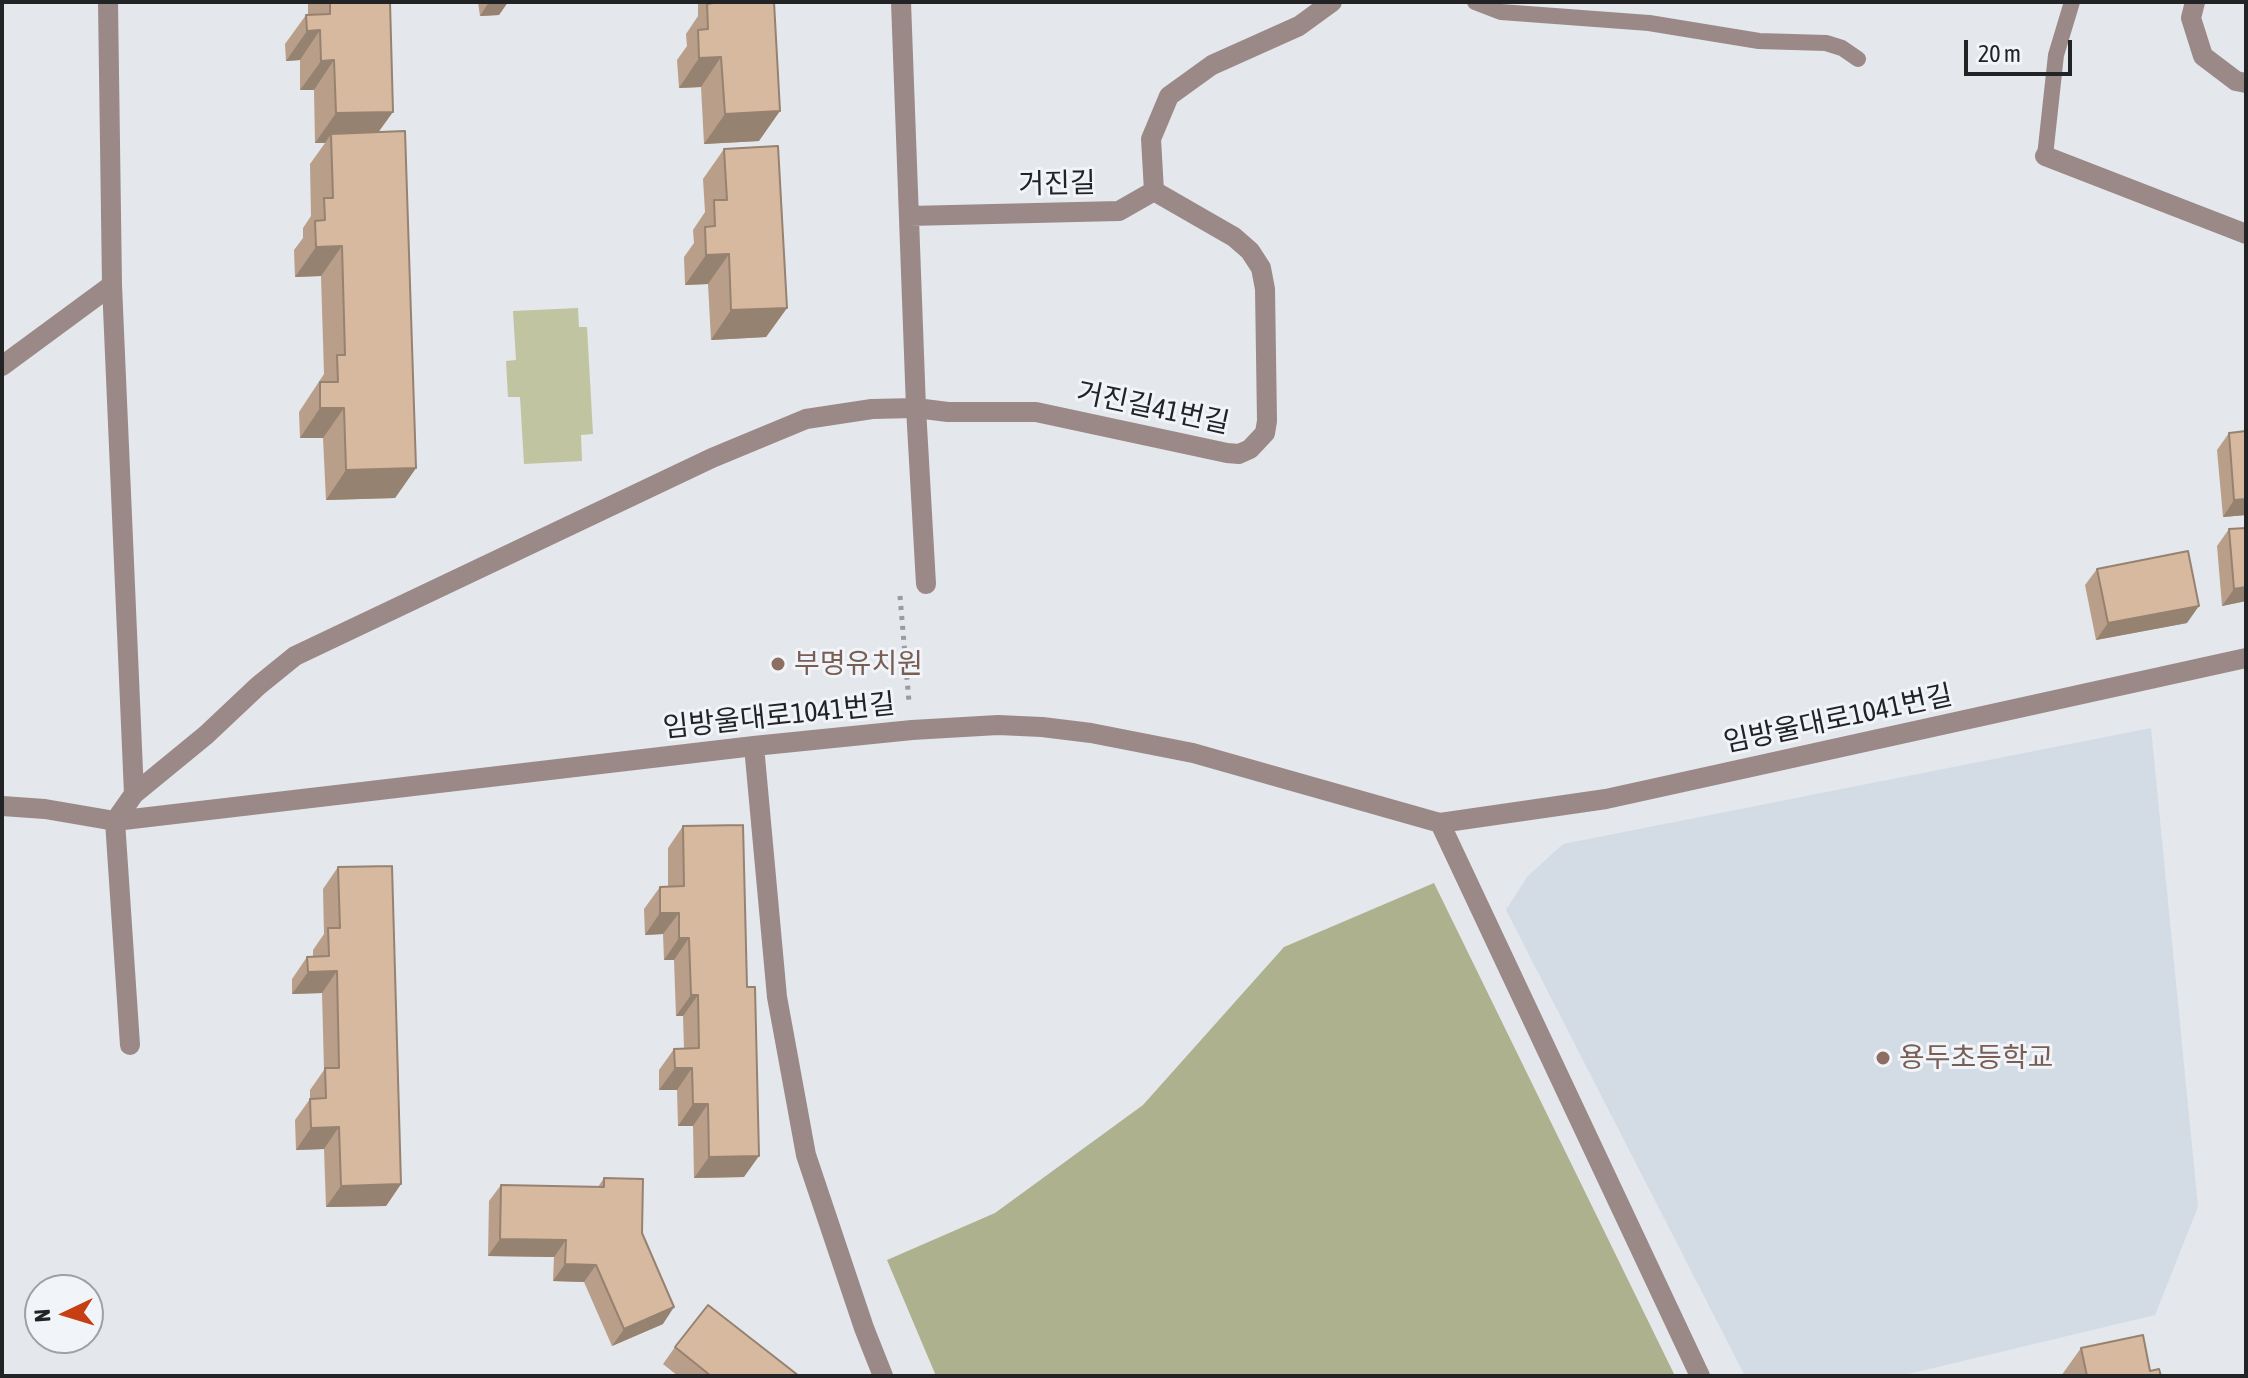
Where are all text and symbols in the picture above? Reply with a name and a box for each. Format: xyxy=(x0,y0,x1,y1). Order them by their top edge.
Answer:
scale bar xyxy=(1968,24,2076,74)
text: 20 m xyxy=(1978,40,2021,67)
street label: 거진길 xyxy=(1018,167,1096,201)
street label: 거진길41번길 xyxy=(1074,375,1232,441)
place label: 부명유치원 xyxy=(794,647,923,681)
marker: 부명유치원 xyxy=(769,655,787,673)
street label: 임방울대로1041번길 xyxy=(1721,678,1955,760)
street label: 임방울대로1041번길 xyxy=(661,687,897,745)
place label: 용두초등학교 xyxy=(1899,1041,2054,1075)
marker: 용두초등학교 xyxy=(1874,1049,1892,1067)
north arrow xyxy=(24,1274,104,1354)
text: N xyxy=(29,1308,55,1323)

